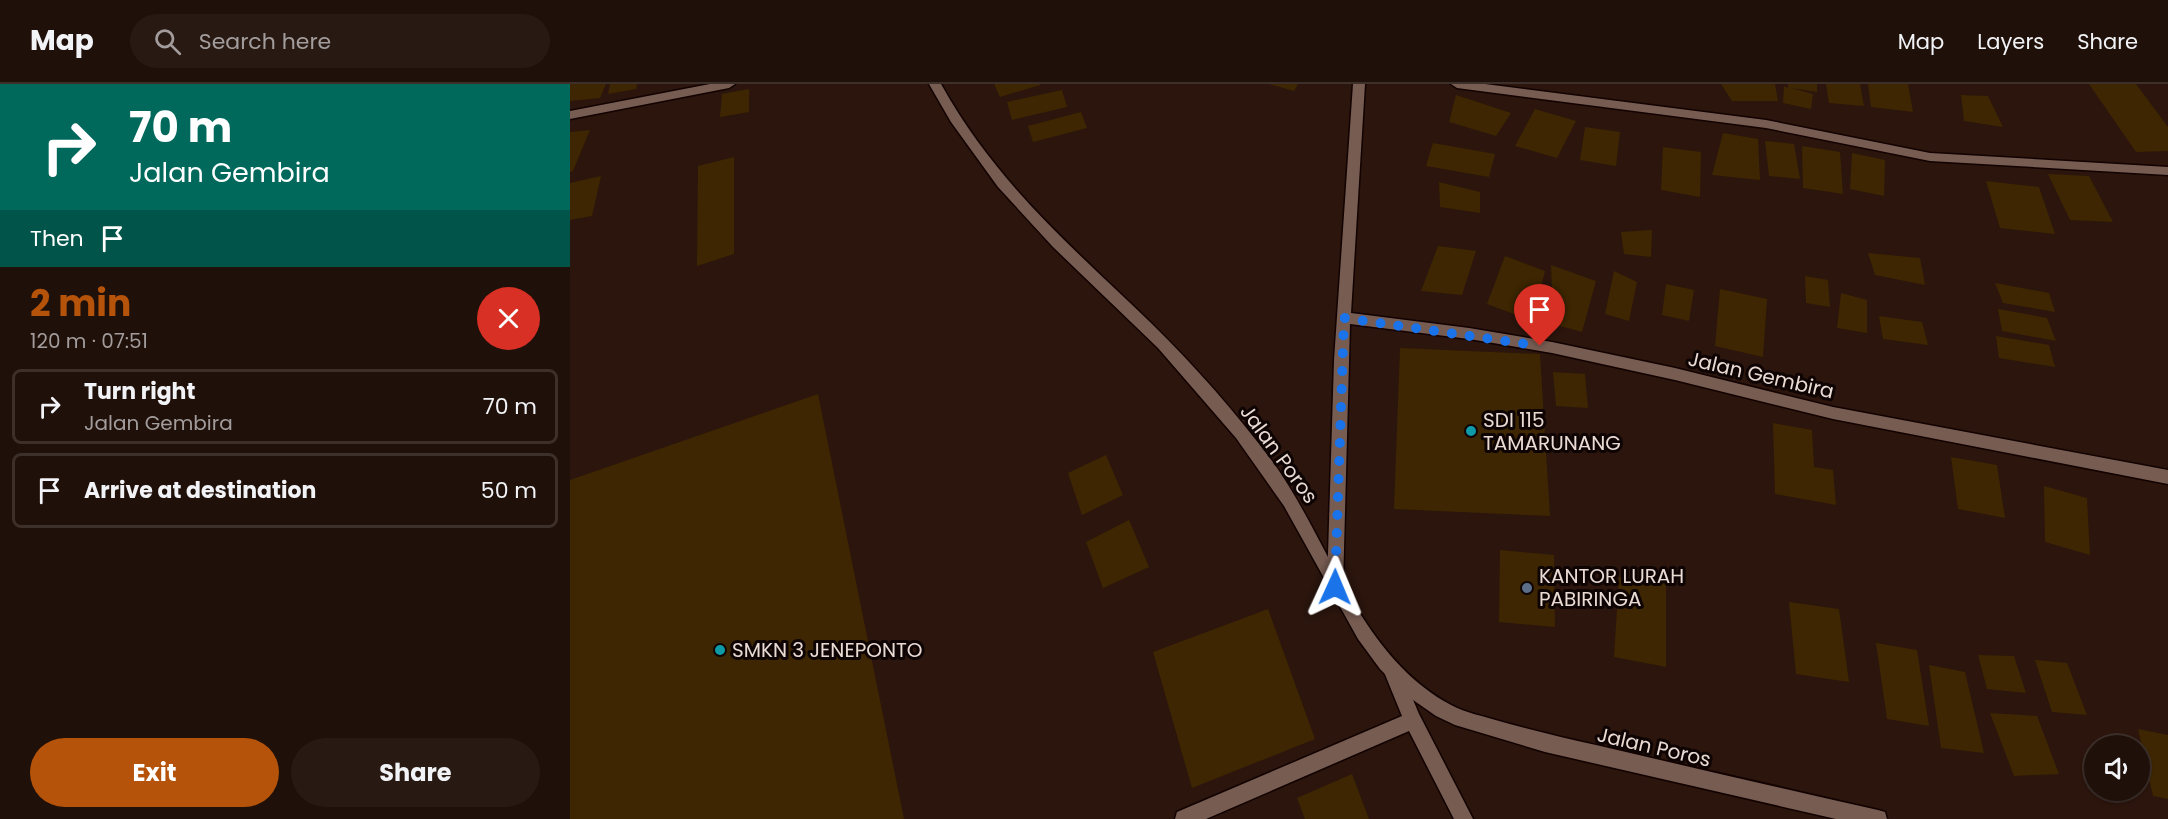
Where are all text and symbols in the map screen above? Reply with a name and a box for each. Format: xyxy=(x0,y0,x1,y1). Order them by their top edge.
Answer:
search box xyxy=(130,14,550,68)
text: Map xyxy=(30,21,94,60)
icon: search xyxy=(151,25,184,58)
text: Search here xyxy=(199,26,331,57)
text: Map xyxy=(1898,27,1944,56)
text: Layers xyxy=(1977,27,2044,56)
text: Share xyxy=(2077,27,2138,56)
text: 70 m xyxy=(129,98,232,157)
icon: right xyxy=(30,108,108,186)
text: Jalan Gembira xyxy=(129,154,330,191)
icon: arrive xyxy=(96,222,129,255)
text: Then xyxy=(30,223,84,254)
text: 2 min xyxy=(30,278,131,329)
pin xyxy=(1514,284,1565,346)
button: close xyxy=(477,287,540,350)
icon: arrive xyxy=(1523,293,1556,326)
text: 120 m · 07:51 xyxy=(30,327,148,355)
street label: Jalan Gembira xyxy=(1685,345,1837,405)
text: Turn right xyxy=(84,376,195,407)
icon: right xyxy=(33,390,66,423)
text: 70 m xyxy=(483,391,537,422)
street label: Jalan Poros xyxy=(1234,399,1324,509)
place label: SDI 115 TAMARUNANG xyxy=(1483,406,1621,457)
text: Jalan Gembira xyxy=(84,409,233,437)
marker: SDI 115 TAMARUNANG xyxy=(1464,424,1478,438)
icon: arrive xyxy=(33,474,66,507)
text: Arrive at destination xyxy=(84,475,316,506)
text: 50 m xyxy=(481,475,537,506)
position arrow xyxy=(1303,555,1367,619)
place label: KANTOR LURAH PABIRINGA xyxy=(1539,562,1684,613)
marker: KANTOR LURAH PABIRINGA xyxy=(1520,581,1534,595)
place label: SMKN 3 JENEPONTO xyxy=(732,636,923,664)
marker: SMKN 3 JENEPONTO xyxy=(713,643,727,657)
street label: Jalan Poros xyxy=(1594,720,1714,774)
map controls xyxy=(2084,735,2150,801)
button: sound xyxy=(2084,735,2150,801)
button: Exit xyxy=(30,738,279,807)
button: Share xyxy=(291,738,540,807)

